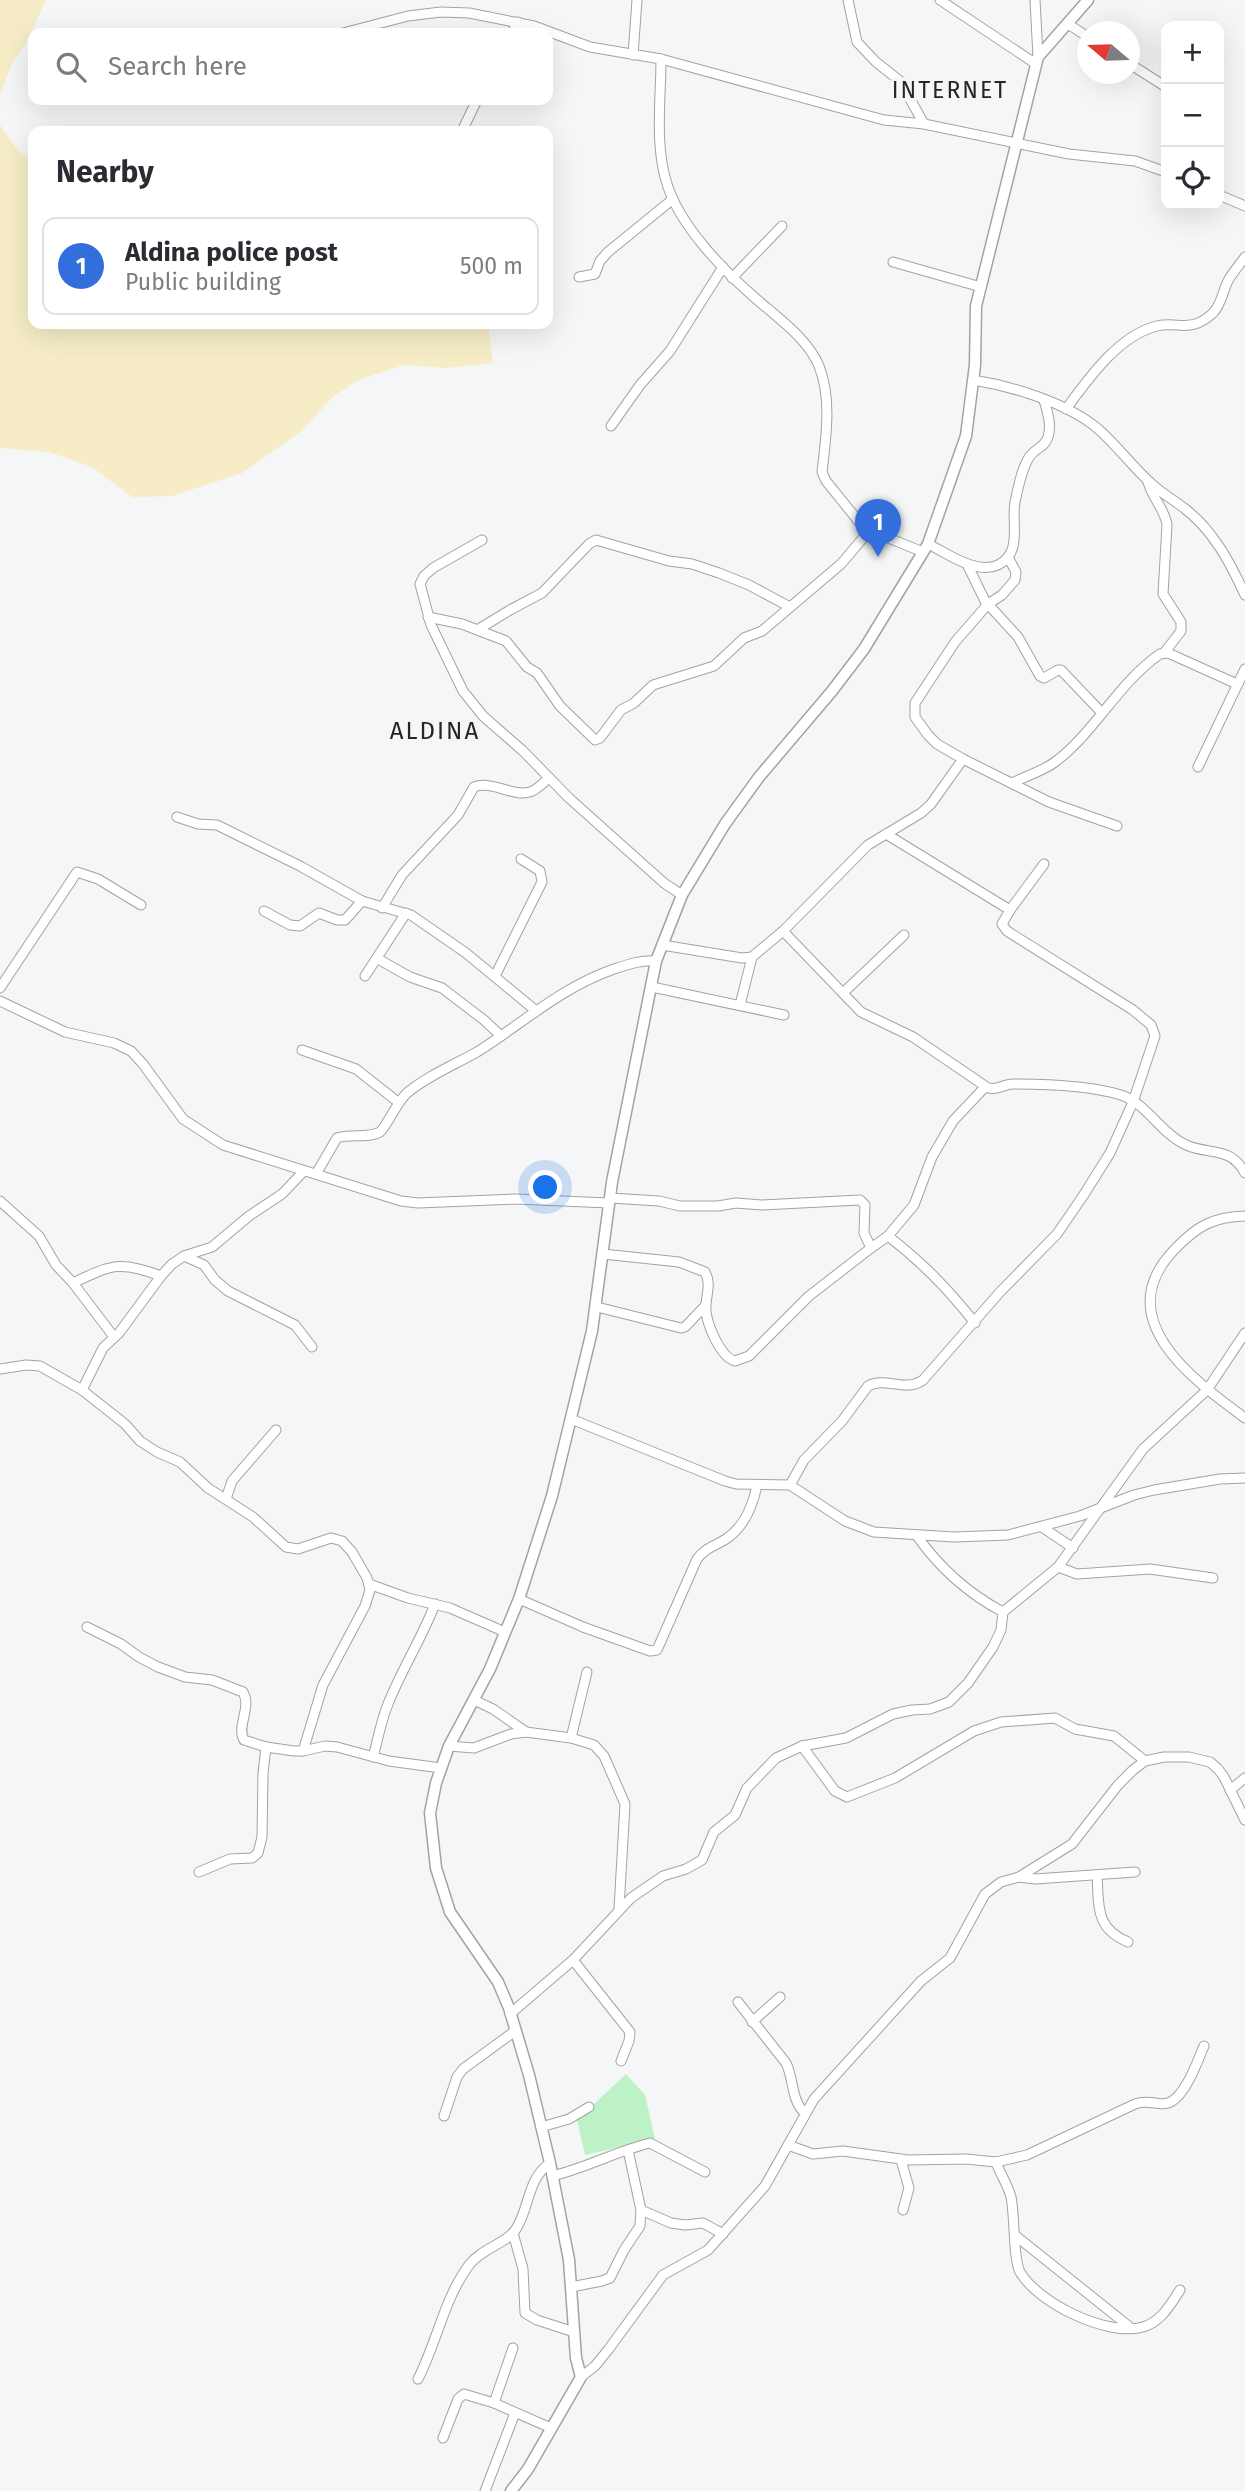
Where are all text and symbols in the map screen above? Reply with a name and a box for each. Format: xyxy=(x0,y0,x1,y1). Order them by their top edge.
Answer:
north arrow xyxy=(1077,21,1140,84)
map controls xyxy=(1161,21,1224,210)
button: + xyxy=(1161,21,1224,84)
search box xyxy=(28,28,553,105)
icon: search xyxy=(52,48,90,86)
text: Search here xyxy=(108,51,247,82)
district label: INTERNET xyxy=(892,76,1008,104)
button: − xyxy=(1161,84,1224,147)
button: locate xyxy=(1161,147,1224,210)
text: Nearby xyxy=(56,154,154,190)
text: Aldina police post xyxy=(125,237,338,268)
text: 1 xyxy=(76,252,86,280)
text: 500 m xyxy=(460,252,523,280)
text: Public building xyxy=(125,268,281,296)
pin: 1 xyxy=(855,499,901,557)
district label: ALDINA xyxy=(390,717,480,745)
your location xyxy=(528,1170,562,1204)

